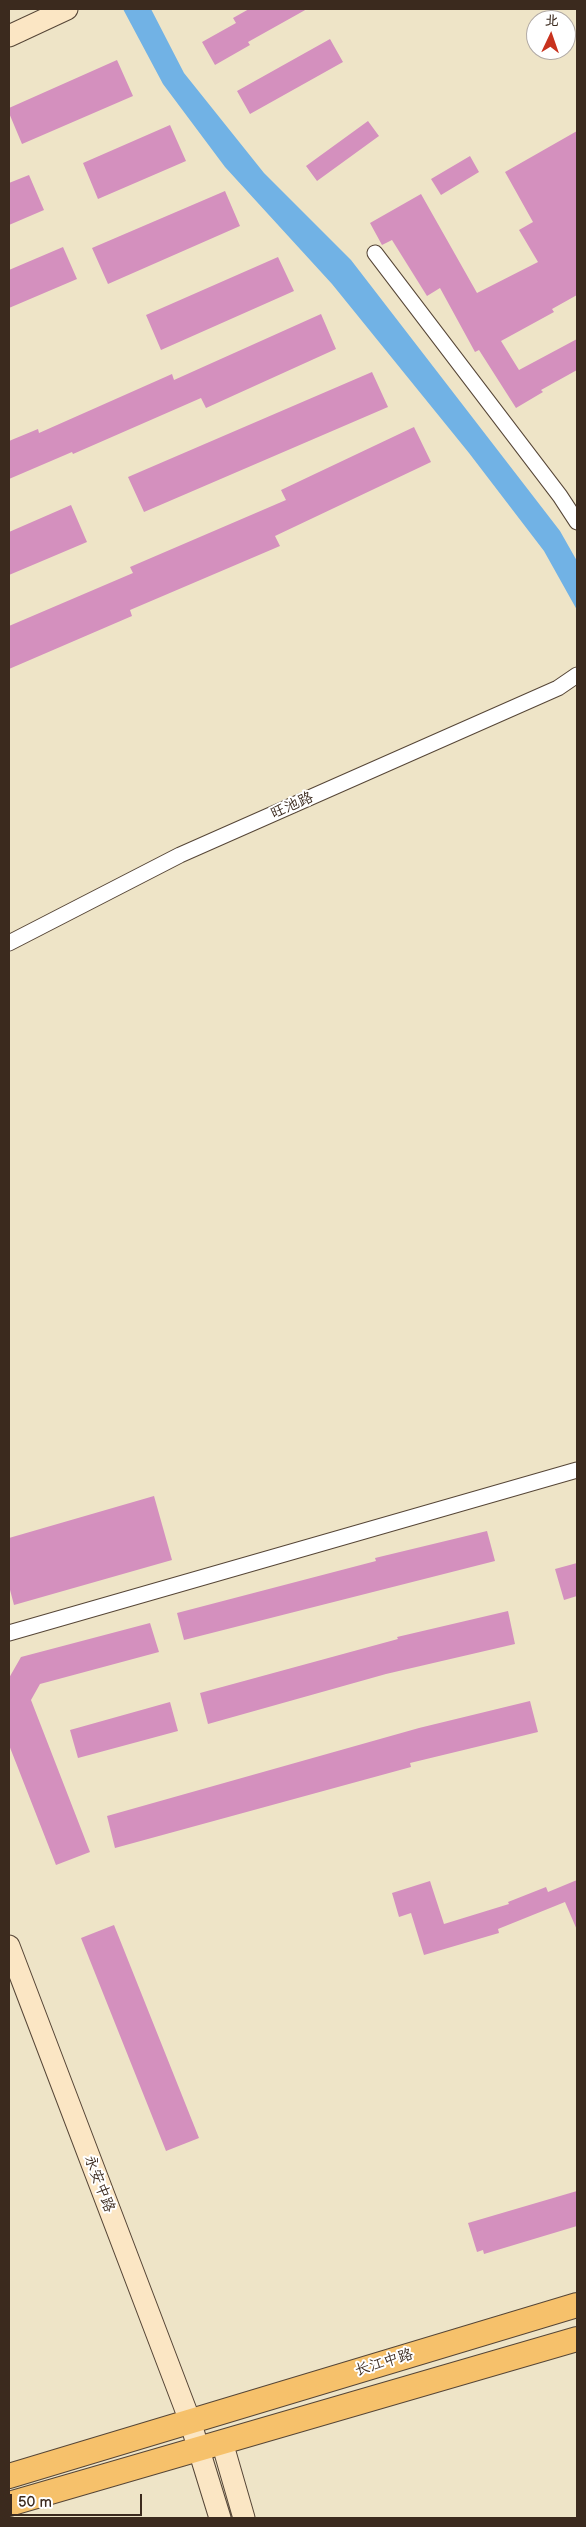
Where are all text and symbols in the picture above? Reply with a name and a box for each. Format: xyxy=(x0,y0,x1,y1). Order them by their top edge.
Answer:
north arrow xyxy=(526,10,576,60)
text: 北 xyxy=(544,12,559,29)
street label: 旺池路 xyxy=(268,789,316,823)
street label: 永安中路 xyxy=(80,2153,118,2215)
street label: 长江中路 xyxy=(353,2346,415,2380)
scale bar xyxy=(12,2484,145,2516)
text: 50 m xyxy=(18,2493,52,2512)

